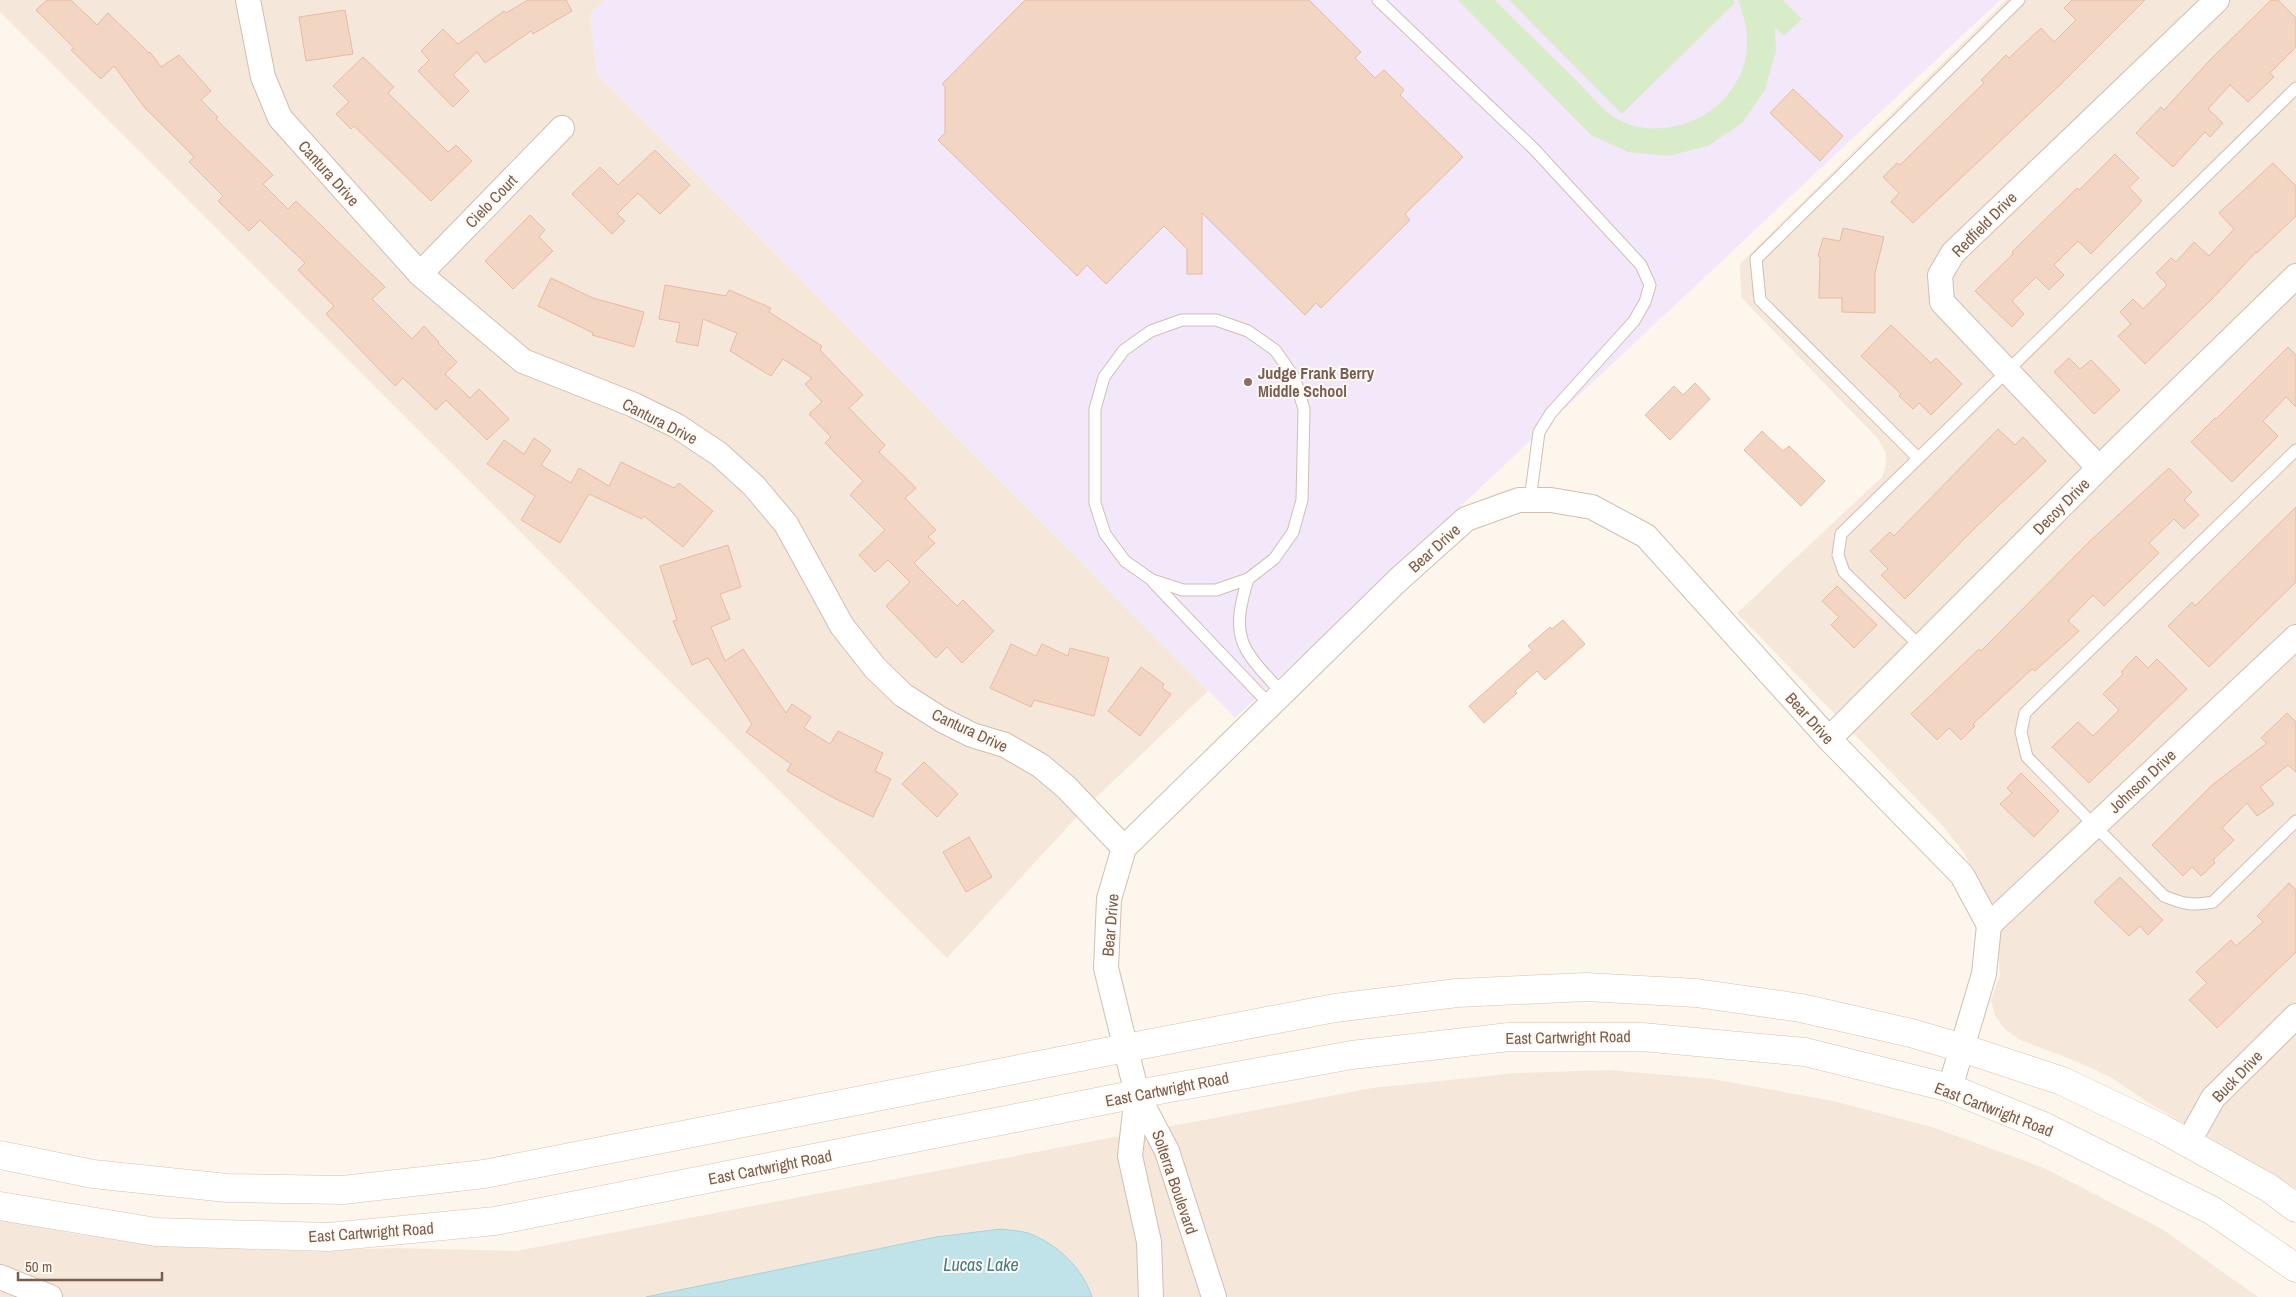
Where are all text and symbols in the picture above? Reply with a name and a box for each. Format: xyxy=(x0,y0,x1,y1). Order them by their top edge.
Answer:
street label: Cantura Drive xyxy=(294,135,364,211)
street label: Cielo Court xyxy=(460,169,522,233)
street label: Redfield Drive xyxy=(1947,187,2021,261)
place label: Judge Frank Berry Middle School xyxy=(1258,362,1375,402)
marker: Judge Frank Berry Middle School xyxy=(1242,376,1254,388)
street label: Cantura Drive xyxy=(619,393,701,449)
street label: Decoy Drive xyxy=(2028,473,2094,539)
street label: Bear Drive xyxy=(1403,519,1465,577)
street label: Bear Drive xyxy=(1781,687,1839,749)
street label: Cantura Drive xyxy=(928,703,1012,757)
street label: Johnson Drive xyxy=(2104,744,2180,818)
street label: Bear Drive xyxy=(1096,893,1124,957)
street label: East Cartwright Road xyxy=(1505,1025,1631,1049)
street label: Buck Drive xyxy=(2207,1045,2267,1107)
street label: East Cartwright Road xyxy=(1103,1066,1231,1112)
street label: East Cartwright Road xyxy=(1932,1076,2056,1142)
street label: Solterra Boulevard xyxy=(1147,1127,1203,1237)
street label: East Cartwright Road xyxy=(706,1144,834,1190)
street label: East Cartwright Road xyxy=(308,1217,434,1247)
scale bar xyxy=(18,1250,161,1282)
water label: Lucas Lake xyxy=(943,1252,1019,1277)
text: 50 m xyxy=(25,1256,52,1277)

